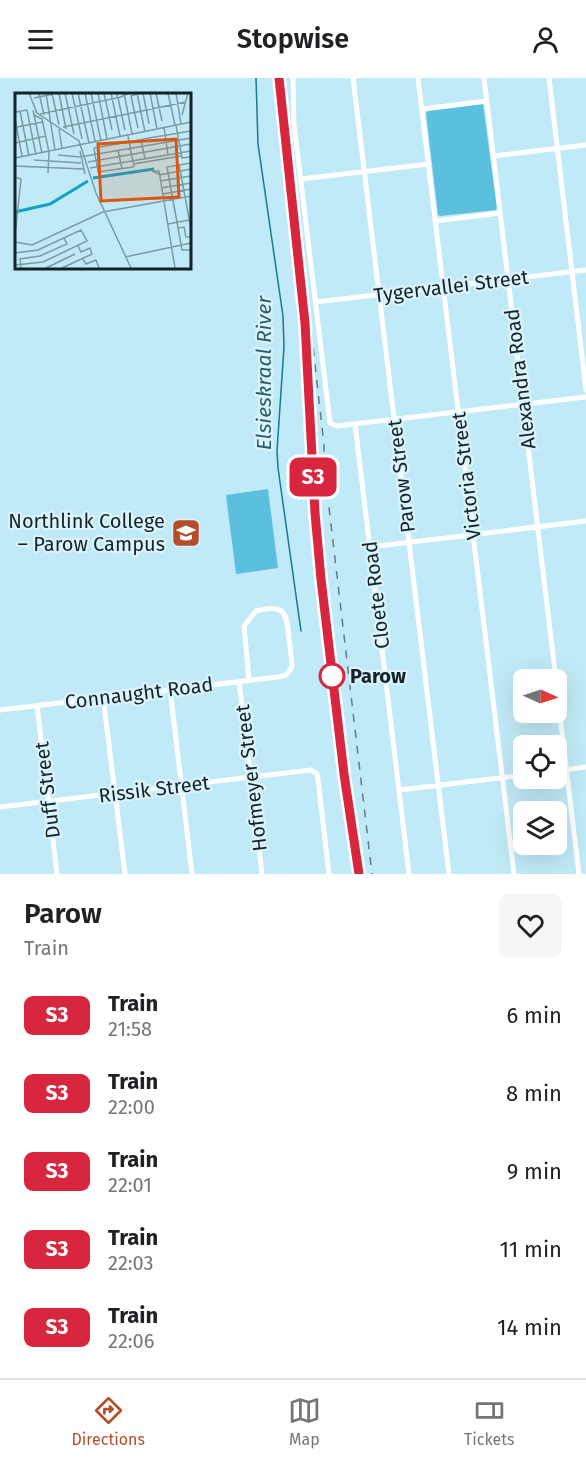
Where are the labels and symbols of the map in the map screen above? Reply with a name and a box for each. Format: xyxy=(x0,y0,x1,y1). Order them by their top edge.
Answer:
inset map xyxy=(15,93,190,268)
street label: Tygervallei Street xyxy=(372,264,531,307)
water label: Elsieskraal River xyxy=(251,295,277,450)
street label: Alexandra Road xyxy=(499,307,541,451)
street label: Victoria Street xyxy=(446,410,486,541)
street label: Parow Street xyxy=(382,417,420,534)
line badge: S3 xyxy=(286,458,340,496)
place label: Northlink College – Parow Campus xyxy=(8,509,165,556)
school or university icon: Northlink College – Parow Campus xyxy=(170,517,202,549)
street label: Cloete Road xyxy=(357,540,395,650)
marker: Parow xyxy=(319,663,345,689)
place label: Parow xyxy=(350,664,406,688)
north arrow xyxy=(513,669,567,723)
street label: Connaught Road xyxy=(63,672,215,714)
street label: Hofmeyer Street xyxy=(230,702,272,853)
street label: Duff Street xyxy=(29,739,65,840)
street label: Rissik Street xyxy=(97,770,212,808)

